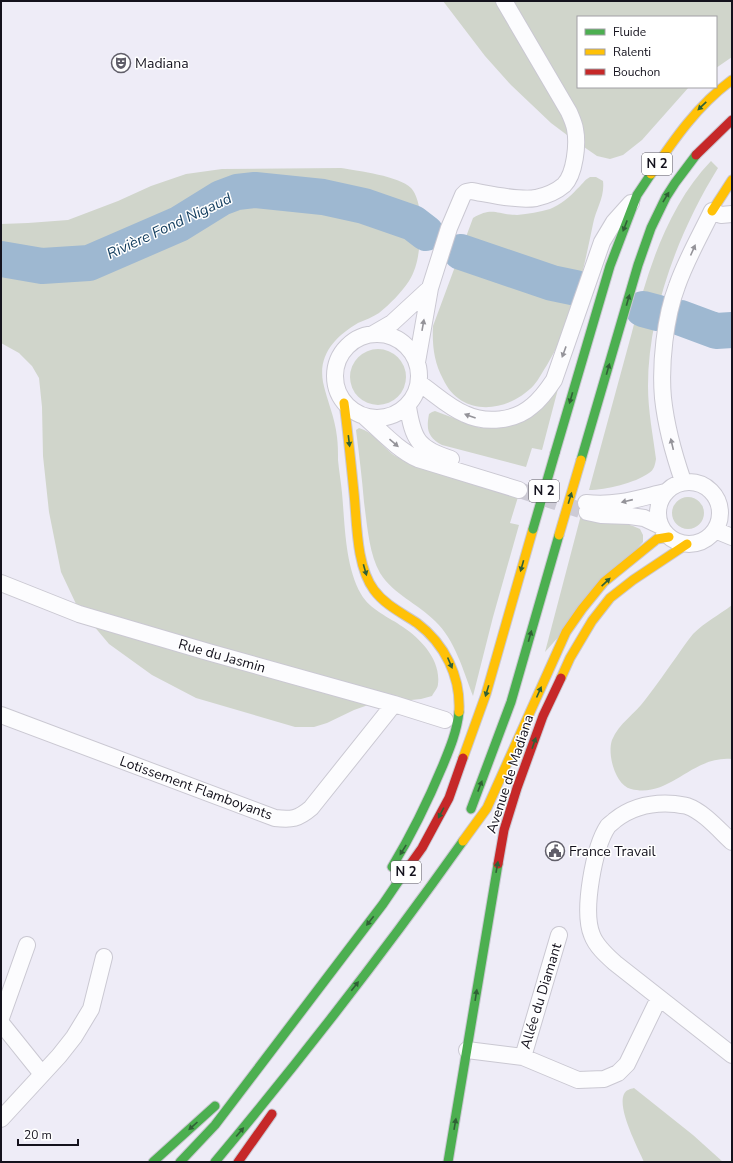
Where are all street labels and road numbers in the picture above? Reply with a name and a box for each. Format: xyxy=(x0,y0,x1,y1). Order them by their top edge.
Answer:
road number: N 2 xyxy=(642,153,672,175)
road number: N 2 xyxy=(529,480,559,502)
street label: Rue du Jasmin xyxy=(176,634,268,678)
street label: Avenue de Madiana xyxy=(482,712,538,836)
street label: Lotissement Flamboyants xyxy=(117,751,275,825)
road number: N 2 xyxy=(391,861,421,883)
street label: Allée du Diamant xyxy=(516,941,566,1051)

